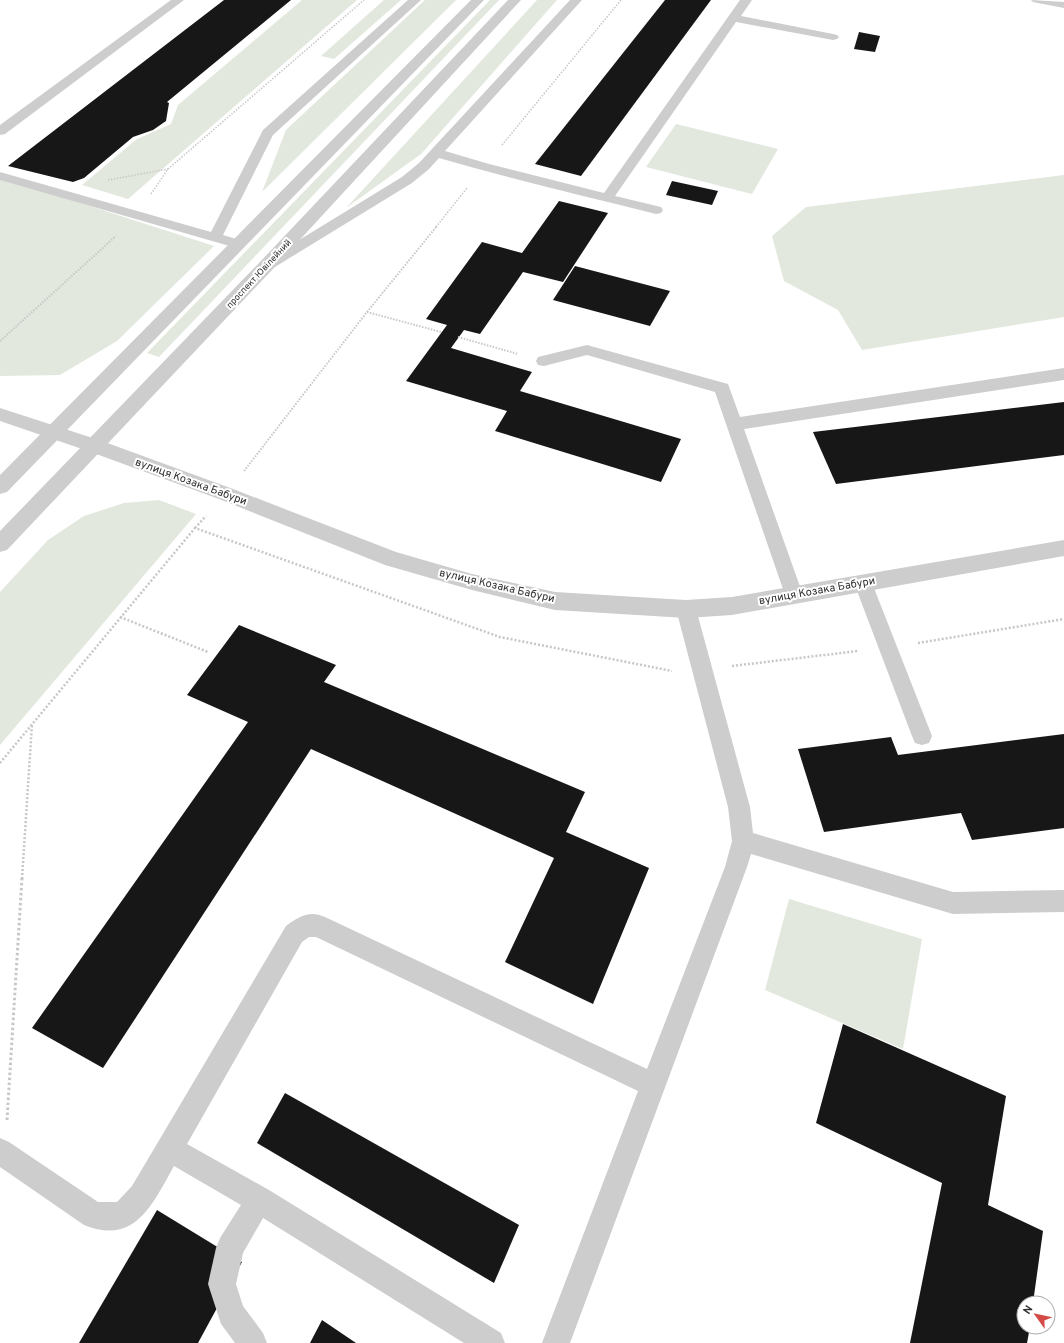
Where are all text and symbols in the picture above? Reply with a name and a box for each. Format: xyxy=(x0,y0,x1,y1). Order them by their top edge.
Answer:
street label: проспект Ювілейний xyxy=(224,237,294,311)
street label: вулиця Козака Бабури xyxy=(133,455,249,509)
street label: вулиця Козака Бабури xyxy=(438,566,556,606)
street label: вулиця Козака Бабури xyxy=(758,574,876,608)
north arrow xyxy=(1016,1295,1056,1335)
text: N xyxy=(1020,1303,1036,1317)

